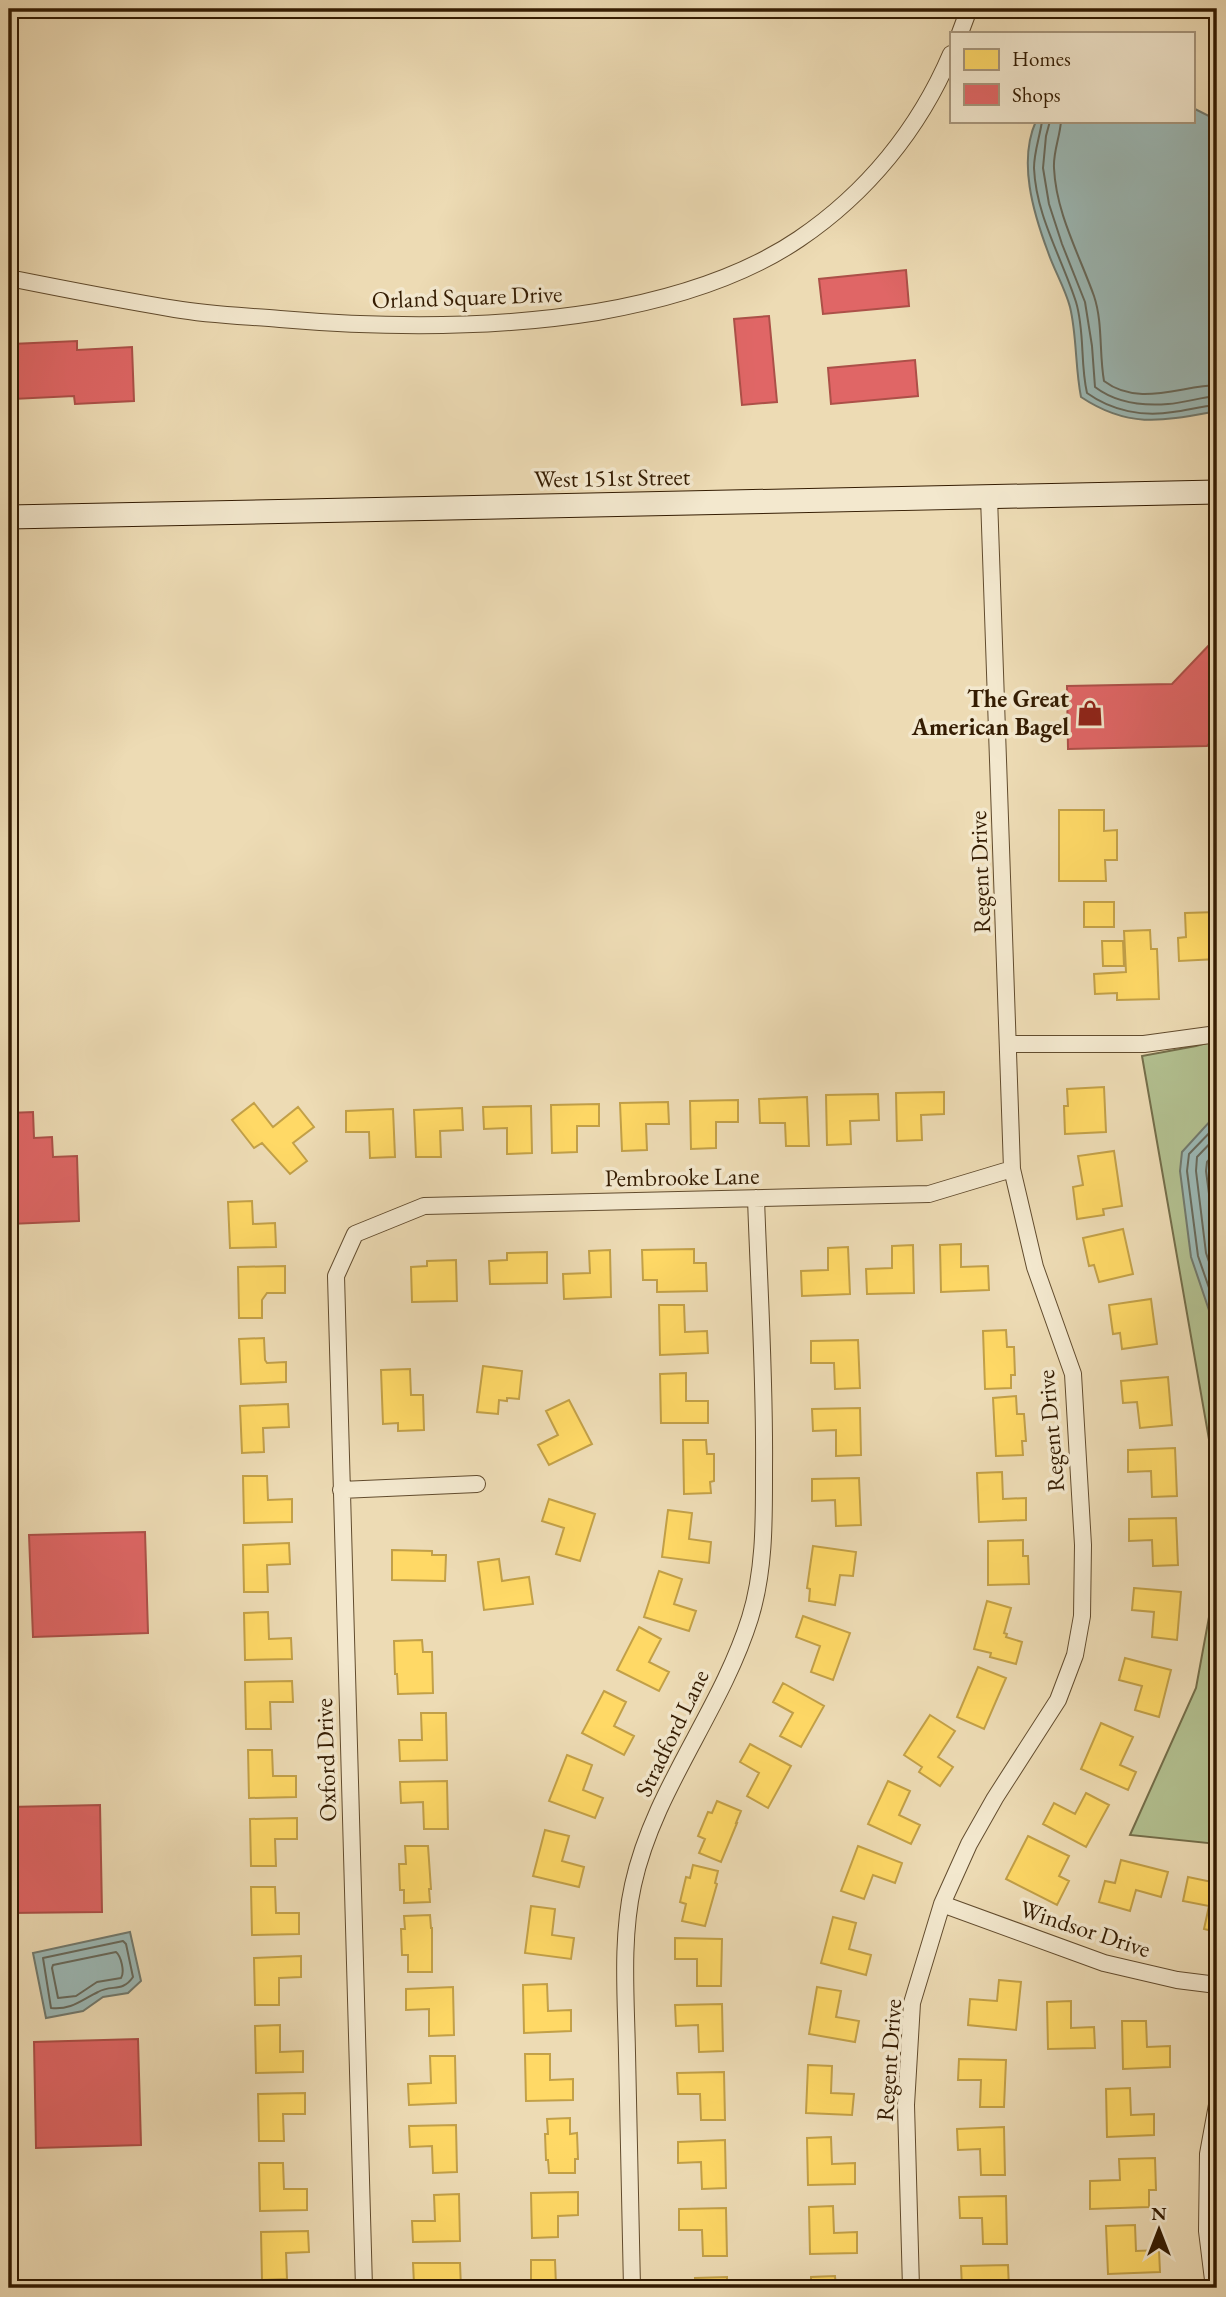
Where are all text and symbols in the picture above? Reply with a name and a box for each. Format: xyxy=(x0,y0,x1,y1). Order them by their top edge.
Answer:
legend xyxy=(950,32,1194,122)
text: Homes xyxy=(1012,45,1071,72)
text: Shops xyxy=(1012,81,1061,108)
street label: Orland Square Drive xyxy=(371,278,563,315)
street label: West 151st Street xyxy=(534,461,691,494)
place label: The Great American Bagel xyxy=(911,683,1069,743)
shop icon: The Great American Bagel xyxy=(1075,698,1105,728)
street label: Regent Drive xyxy=(962,810,997,934)
street label: Pembrooke Lane xyxy=(604,1160,760,1193)
street label: Regent Drive xyxy=(1030,1369,1071,1493)
street label: Stradford Lane xyxy=(627,1664,716,1802)
street label: Oxford Drive xyxy=(308,1698,343,1822)
street label: Windsor Drive xyxy=(1016,1893,1155,1964)
street label: Regent Drive xyxy=(869,1998,908,2122)
north arrow xyxy=(1124,2196,1194,2266)
text: N xyxy=(1151,2201,1167,2226)

